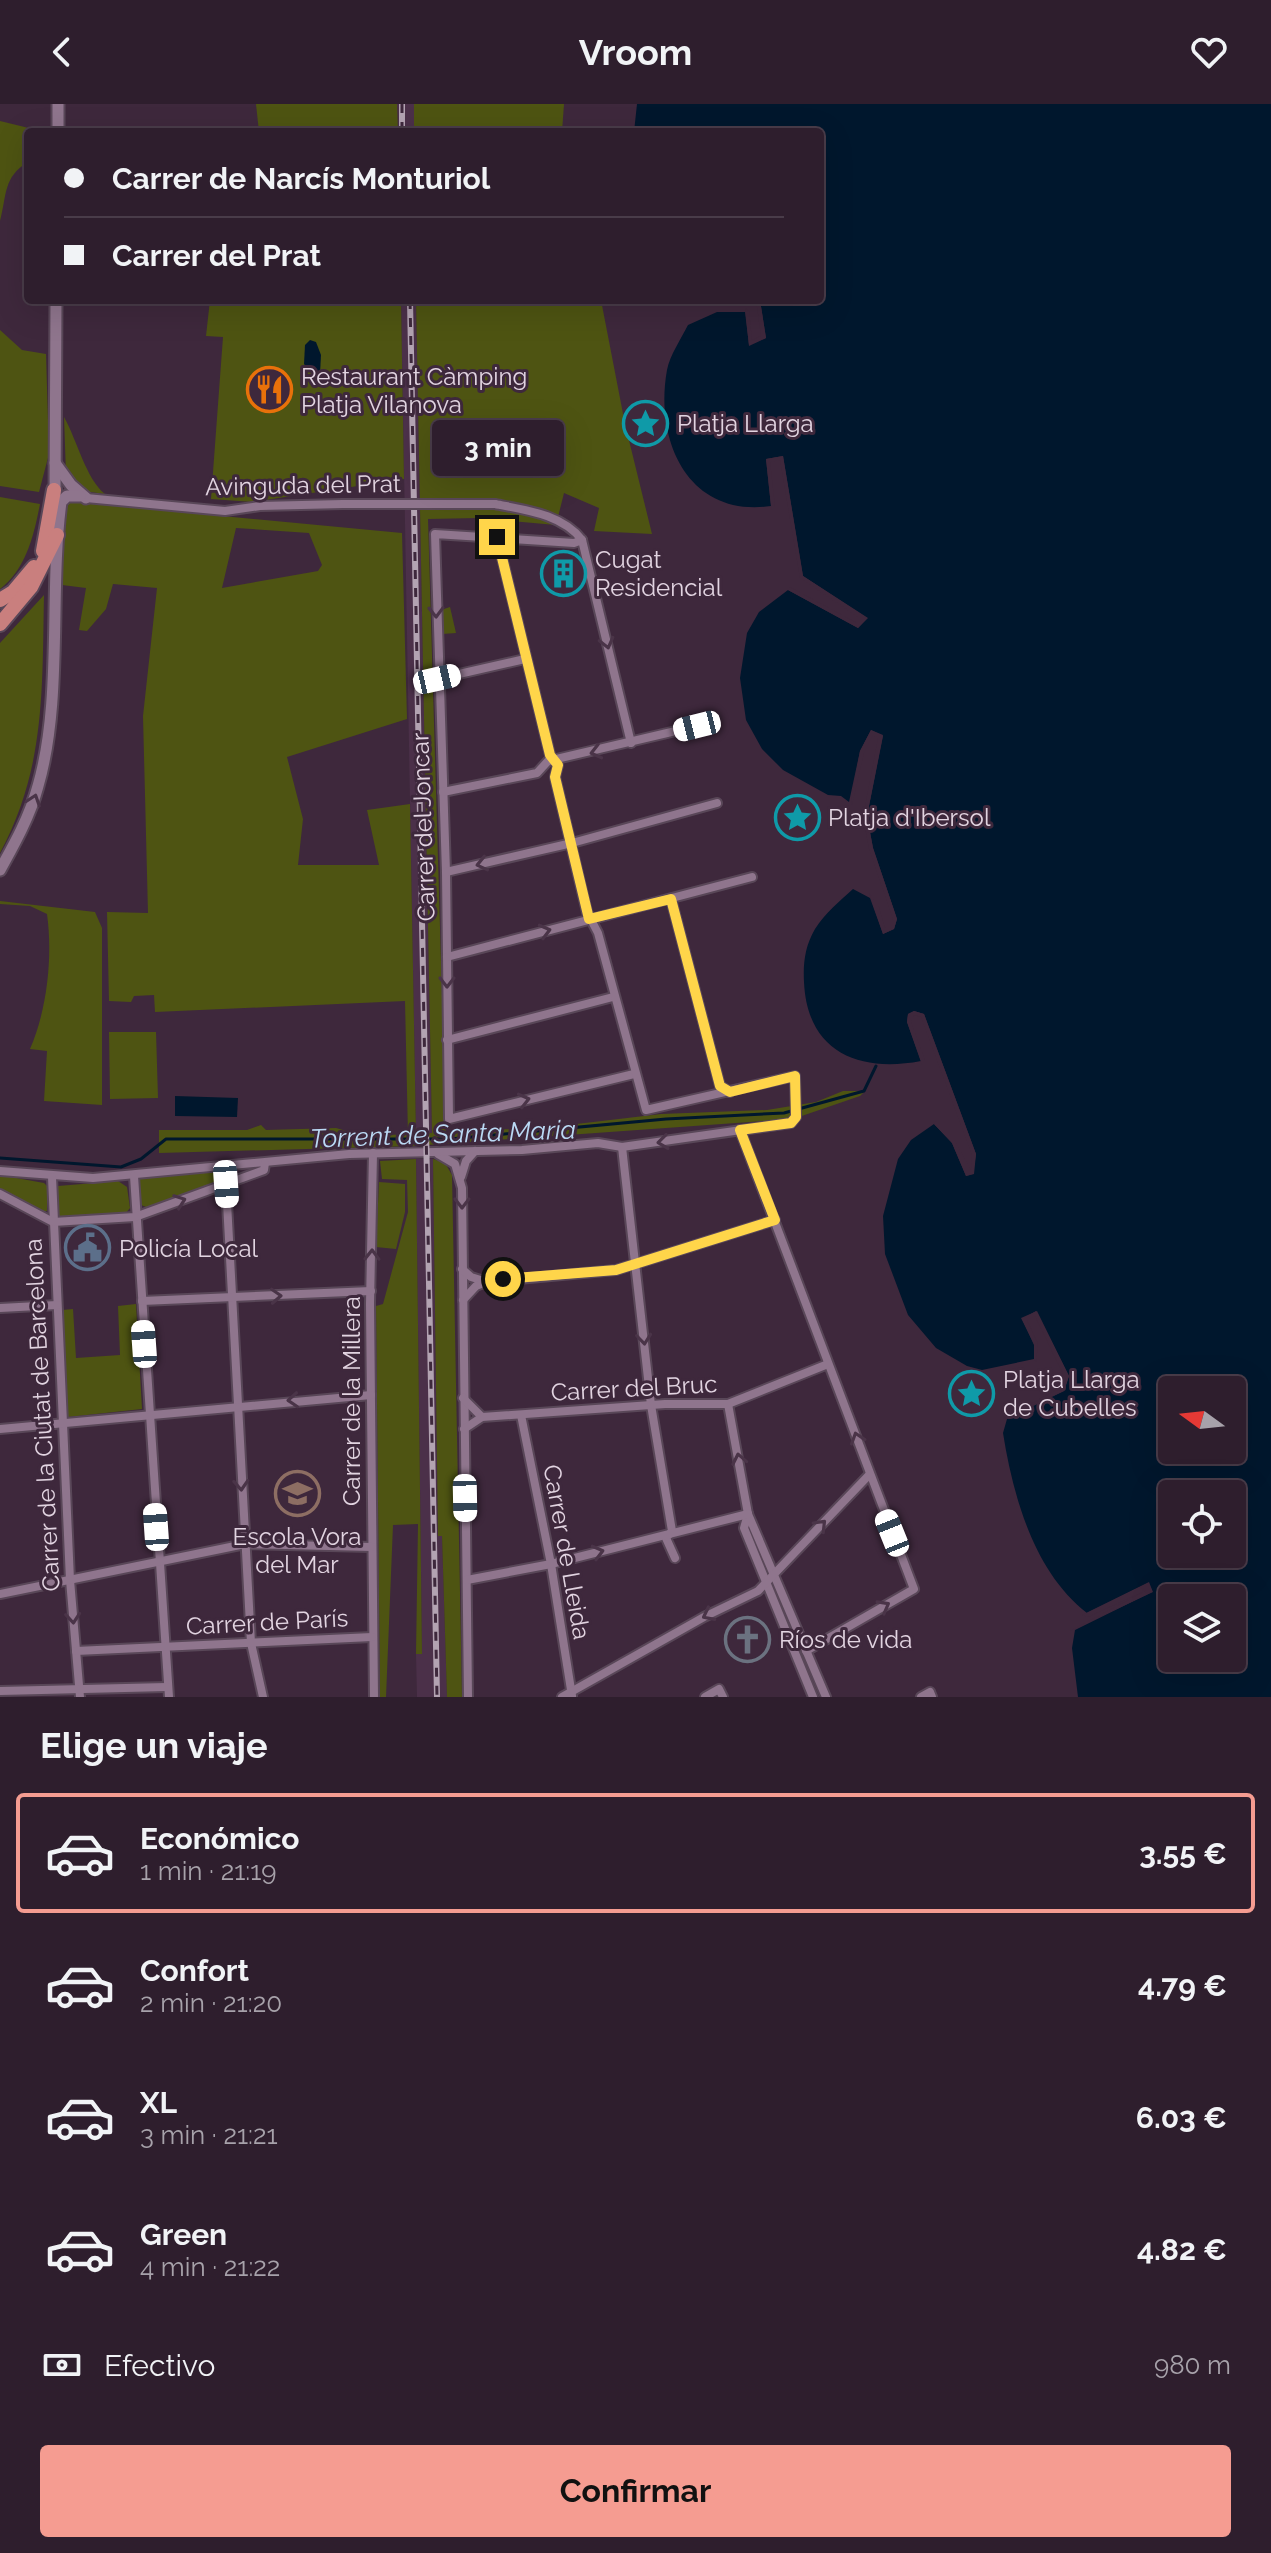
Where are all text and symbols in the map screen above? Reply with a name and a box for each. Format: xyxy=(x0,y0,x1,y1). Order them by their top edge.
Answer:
icon: back xyxy=(40,30,84,74)
icon: heart xyxy=(1187,30,1231,74)
text: Vroom xyxy=(579,31,692,73)
text: Carrer de Narcís Monturiol xyxy=(112,161,490,196)
text: Carrer del Prat xyxy=(112,238,321,273)
place label: Restaurant Càmping Platja Vilanova xyxy=(301,362,527,419)
restaurant icon: Restaurant Càmping Platja Vilanova xyxy=(246,366,294,414)
place icon: Platja Llarga xyxy=(622,399,670,447)
place label: Platja Llarga xyxy=(677,409,814,438)
callout: 3 min xyxy=(431,421,563,477)
text: 3 min xyxy=(464,433,532,463)
street label: Avinguda del Prat xyxy=(205,469,401,501)
route end xyxy=(479,519,515,555)
place label: Cugat Residencial xyxy=(595,545,723,602)
building icon: Cugat Residencial xyxy=(540,549,588,597)
one-way arrow xyxy=(427,606,445,619)
one-way arrow xyxy=(598,636,615,650)
car xyxy=(411,662,463,696)
car xyxy=(671,709,723,743)
street label: Carrer del Joncar xyxy=(405,732,441,922)
one-way arrow xyxy=(590,743,603,760)
place icon: Platja d'Ibersol xyxy=(773,793,821,841)
one-way arrow xyxy=(24,794,40,808)
place label: Platja d'Ibersol xyxy=(828,803,991,832)
one-way arrow xyxy=(475,855,489,872)
one-way arrow xyxy=(537,923,551,940)
one-way arrow xyxy=(438,976,456,989)
one-way arrow xyxy=(517,1093,531,1110)
water label: Torrent de Santa Maria xyxy=(309,1114,577,1154)
one-way arrow xyxy=(656,1133,669,1150)
car xyxy=(212,1159,240,1209)
one-way arrow xyxy=(172,1194,186,1210)
one-way arrow xyxy=(453,1197,471,1210)
public building icon: Policía Local xyxy=(64,1224,112,1272)
place label: Policía Local xyxy=(119,1234,259,1263)
street label: Carrer de la Ciutat de Barcelona xyxy=(18,1238,66,1592)
one-way arrow xyxy=(363,1248,381,1261)
route start xyxy=(485,1261,521,1297)
one-way arrow xyxy=(270,1287,283,1304)
street label: Carrer de la Millera xyxy=(337,1296,366,1506)
car xyxy=(130,1319,158,1369)
one-way arrow xyxy=(635,1333,652,1346)
place label: Platja Llarga de Cubelles xyxy=(1003,1365,1140,1422)
street label: Carrer del Bruc xyxy=(550,1369,718,1407)
place icon: Platja Llarga de Cubelles xyxy=(948,1369,996,1417)
north arrow xyxy=(1158,1376,1246,1464)
map controls xyxy=(1158,1376,1246,1672)
one-way arrow xyxy=(286,1391,299,1408)
one-way arrow xyxy=(850,1432,866,1446)
one-way arrow xyxy=(731,1452,748,1466)
street label: Carrer de Lleida xyxy=(537,1462,597,1642)
school or university icon: Escola Vora del Mar xyxy=(273,1470,321,1518)
car xyxy=(453,1474,477,1522)
one-way arrow xyxy=(233,1479,250,1492)
button: locate xyxy=(1158,1480,1246,1568)
car xyxy=(142,1502,170,1552)
car xyxy=(872,1506,912,1560)
one-way arrow xyxy=(811,1520,826,1534)
place label: Escola Vora del Mar xyxy=(233,1522,361,1579)
one-way arrow xyxy=(590,1544,604,1561)
button: layers xyxy=(1158,1584,1246,1672)
one-way arrow xyxy=(876,1600,890,1616)
street label: Carrer de París xyxy=(185,1603,349,1641)
one-way arrow xyxy=(701,1605,716,1621)
one-way arrow xyxy=(64,1612,81,1625)
church icon: Ríos de vida xyxy=(724,1615,772,1663)
place label: Ríos de vida xyxy=(779,1625,912,1654)
text: Elige un viaje xyxy=(40,1724,268,1766)
icon: car xyxy=(44,1817,116,1889)
text: Económico xyxy=(140,1821,300,1856)
text: 3.55 € xyxy=(1139,1836,1227,1871)
text: 1 min · 21:19 xyxy=(140,1856,277,1886)
icon: car xyxy=(44,1949,116,2021)
text: Confort xyxy=(140,1953,249,1988)
text: 4.79 € xyxy=(1138,1968,1227,2003)
text: 2 min · 21:20 xyxy=(140,1988,282,2018)
icon: car xyxy=(44,2081,116,2153)
text: XL xyxy=(140,2085,177,2120)
text: 6.03 € xyxy=(1136,2100,1227,2135)
text: 3 min · 21:21 xyxy=(140,2120,278,2150)
icon: car xyxy=(44,2213,116,2285)
text: Green xyxy=(140,2217,227,2252)
text: 4.82 € xyxy=(1137,2232,1227,2267)
text: 4 min · 21:22 xyxy=(140,2252,280,2282)
icon: cash xyxy=(40,2343,84,2387)
text: Efectivo xyxy=(104,2348,215,2383)
text: 980 m xyxy=(1154,2350,1231,2380)
button: Confirmar xyxy=(40,2445,1231,2537)

